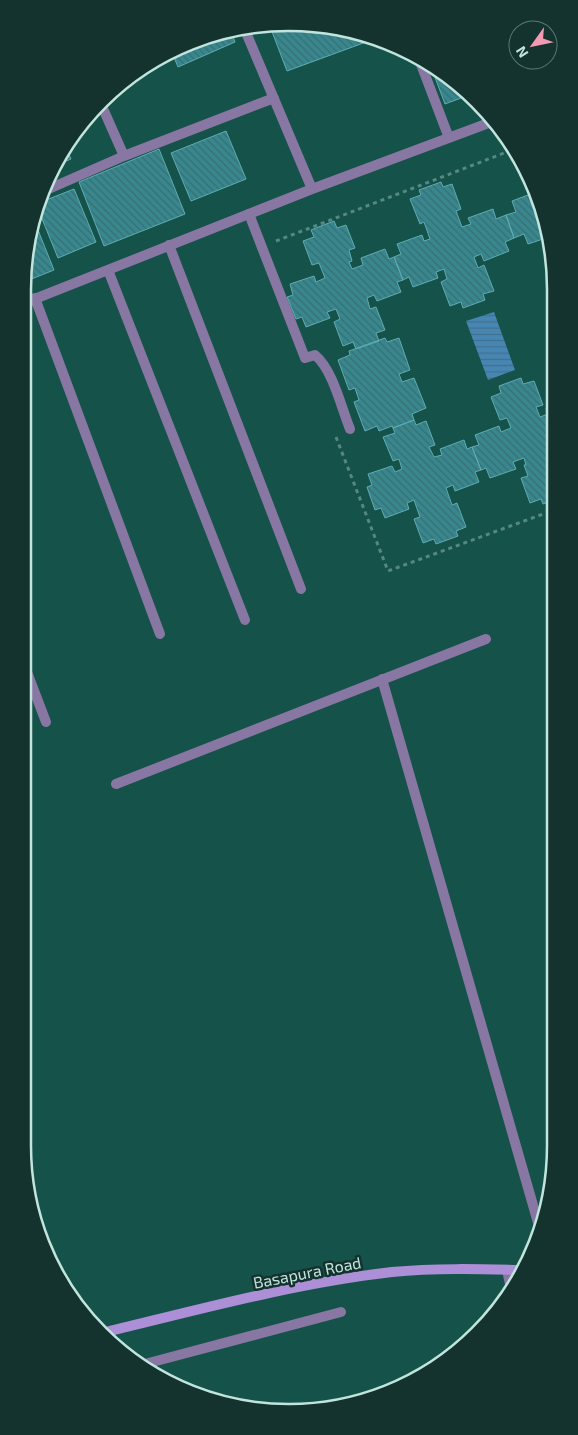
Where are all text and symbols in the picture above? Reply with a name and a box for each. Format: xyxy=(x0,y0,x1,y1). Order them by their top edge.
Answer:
north arrow xyxy=(508,20,558,70)
text: N xyxy=(512,43,532,61)
street label: Basapura Road xyxy=(251,1252,363,1292)

